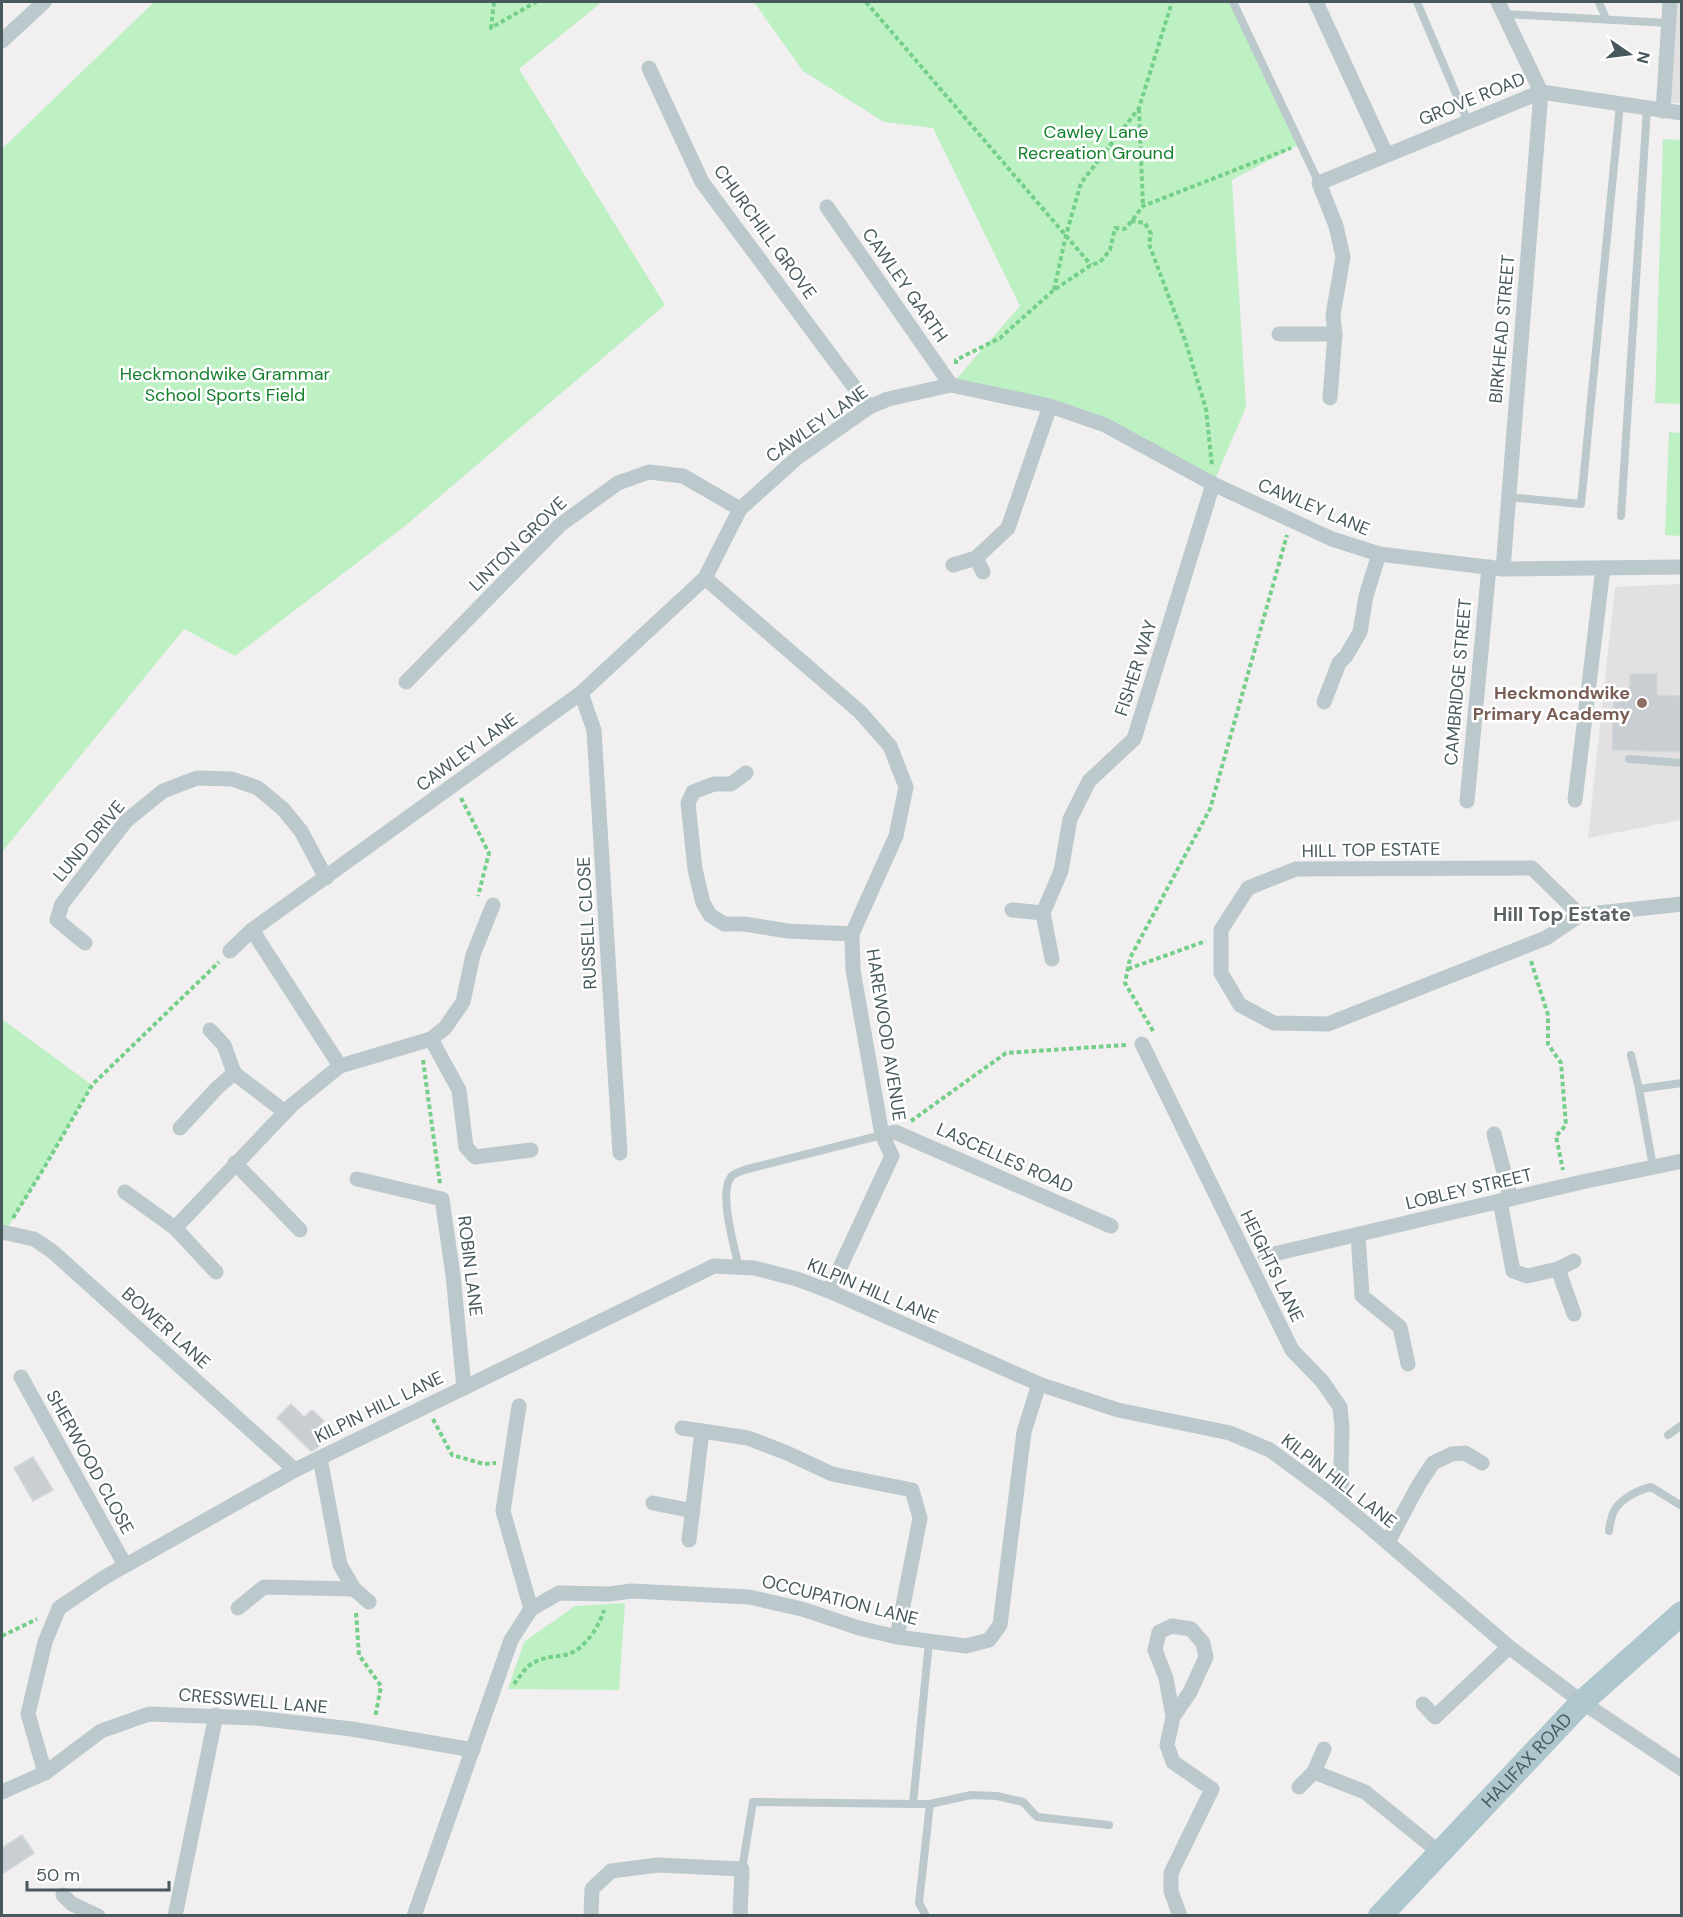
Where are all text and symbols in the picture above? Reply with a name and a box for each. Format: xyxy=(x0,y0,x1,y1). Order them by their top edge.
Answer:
north arrow xyxy=(1599,24,1659,84)
text: N xyxy=(1631,49,1655,66)
street label: GROVE ROAD xyxy=(1415,67,1529,131)
park label: Cawley Lane Recreation Ground xyxy=(1018,120,1174,165)
street label: CHURCHILL GROVE xyxy=(708,160,822,304)
street label: CAWLEY GARTH xyxy=(857,223,953,347)
street label: BIRKHEAD STREET xyxy=(1484,254,1520,404)
park label: Heckmondwike Grammar School Sports Field xyxy=(120,362,330,407)
street label: CAWLEY LANE xyxy=(761,380,873,468)
street label: CAWLEY LANE xyxy=(1254,473,1374,541)
street label: LINTON GROVE xyxy=(464,491,572,597)
street label: CAMBRIDGE STREET xyxy=(1439,597,1477,767)
street label: FISHER WAY xyxy=(1109,616,1163,719)
place label: Heckmondwike Primary Academy xyxy=(1473,681,1630,726)
marker: Heckmondwike Primary Academy xyxy=(1635,696,1649,710)
street label: CAWLEY LANE xyxy=(412,707,522,797)
street label: LUND DRIVE xyxy=(48,795,130,887)
street label: HILL TOP ESTATE xyxy=(1301,837,1441,863)
street label: RUSSELL CLOSE xyxy=(572,856,602,990)
district label: Hill Top Estate xyxy=(1493,901,1631,927)
street label: HAREWOOD AVENUE xyxy=(861,947,911,1123)
street label: LASCELLES ROAD xyxy=(933,1117,1077,1199)
street label: LOBLEY STREET xyxy=(1403,1163,1535,1215)
street label: HEIGHTS LANE xyxy=(1235,1206,1309,1326)
street label: ROBIN LANE xyxy=(452,1214,488,1318)
street label: KILPIN HILL LANE xyxy=(804,1253,942,1329)
street label: BOWER LANE xyxy=(117,1282,215,1374)
street label: KILPIN HILL LANE xyxy=(311,1365,447,1449)
street label: SHERWOOD CLOSE xyxy=(40,1386,140,1538)
street label: KILPIN HILL LANE xyxy=(1276,1428,1402,1534)
street label: OCCUPATION LANE xyxy=(759,1569,921,1631)
street label: CRESSWELL LANE xyxy=(177,1683,329,1719)
street label: HALIFAX ROAD xyxy=(1476,1708,1577,1813)
scale bar xyxy=(27,1854,170,1892)
text: 50 m xyxy=(36,1863,80,1887)

